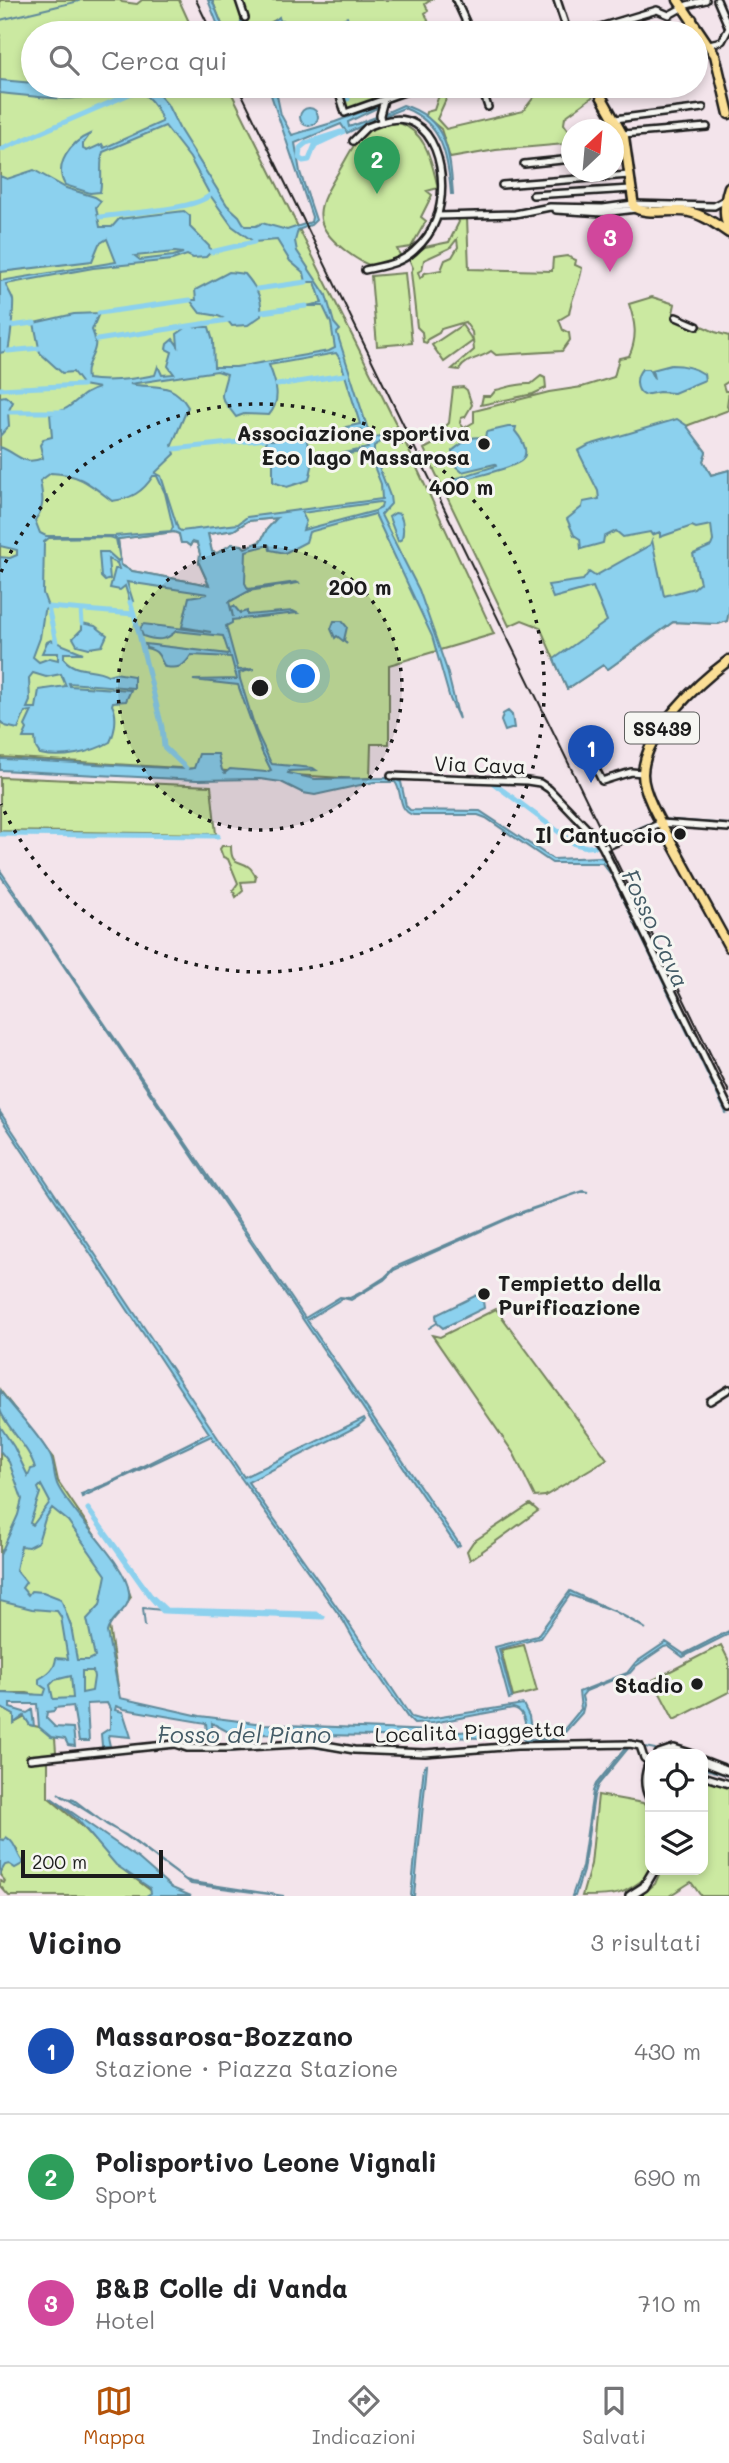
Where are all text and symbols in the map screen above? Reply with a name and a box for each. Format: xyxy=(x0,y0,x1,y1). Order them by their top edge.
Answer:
search box xyxy=(21,21,708,98)
icon: search xyxy=(45,41,83,79)
text: Cerca qui xyxy=(101,43,227,77)
north arrow xyxy=(561,119,624,182)
pin: 2 xyxy=(354,136,400,194)
pin: 3 xyxy=(587,214,633,272)
place label: Associazione sportiva Eco lago Massarosa xyxy=(237,419,470,470)
marker: Associazione sportiva Eco lago Massarosa xyxy=(476,436,492,452)
text: 400 m xyxy=(429,473,493,500)
text: 200 m xyxy=(329,573,391,600)
your location xyxy=(286,659,320,693)
centre of rings xyxy=(248,676,272,700)
road number: SS439 xyxy=(625,712,699,744)
pin: 1 xyxy=(568,725,614,783)
street label: Via Cava xyxy=(434,749,526,779)
place label: Il Cantuccio xyxy=(535,821,666,848)
marker: Il Cantuccio xyxy=(672,826,688,842)
water label: Fosso Cava xyxy=(616,864,696,992)
place label: Tempietto della Purificazione xyxy=(498,1269,662,1320)
marker: Tempietto della Purificazione xyxy=(476,1286,492,1302)
place label: Stadio xyxy=(614,1671,683,1698)
marker: Stadio xyxy=(689,1676,705,1692)
street label: Località Piaggetta xyxy=(374,1714,566,1748)
water label: Fosso del Piano xyxy=(157,1719,331,1749)
map controls xyxy=(645,1749,708,1875)
button: locate xyxy=(645,1749,708,1812)
button: layers xyxy=(645,1812,708,1875)
scale bar xyxy=(21,1847,163,1879)
text: 200 m xyxy=(32,1849,87,1874)
text: Vicino xyxy=(28,1922,122,1962)
text: 3 risultati xyxy=(590,1927,701,1957)
text: Massarosa-Bozzano xyxy=(95,2019,353,2053)
text: 1 xyxy=(46,2036,56,2066)
text: 430 m xyxy=(634,2036,701,2066)
text: Stazione · Piazza Stazione xyxy=(95,2053,398,2083)
text: Polisportivo Leone Vignali xyxy=(95,2145,437,2179)
text: 2 xyxy=(45,2162,57,2192)
text: 690 m xyxy=(634,2162,701,2192)
text: Sport xyxy=(95,2179,157,2209)
text: B&B Colle di Vanda xyxy=(95,2271,348,2305)
text: 3 xyxy=(44,2288,58,2318)
text: 710 m xyxy=(638,2288,701,2318)
text: Hotel xyxy=(95,2305,155,2335)
tab: Mappa xyxy=(83,2382,146,2449)
tab: Indicazioni xyxy=(312,2382,416,2449)
tab: Salvati xyxy=(582,2382,646,2449)

